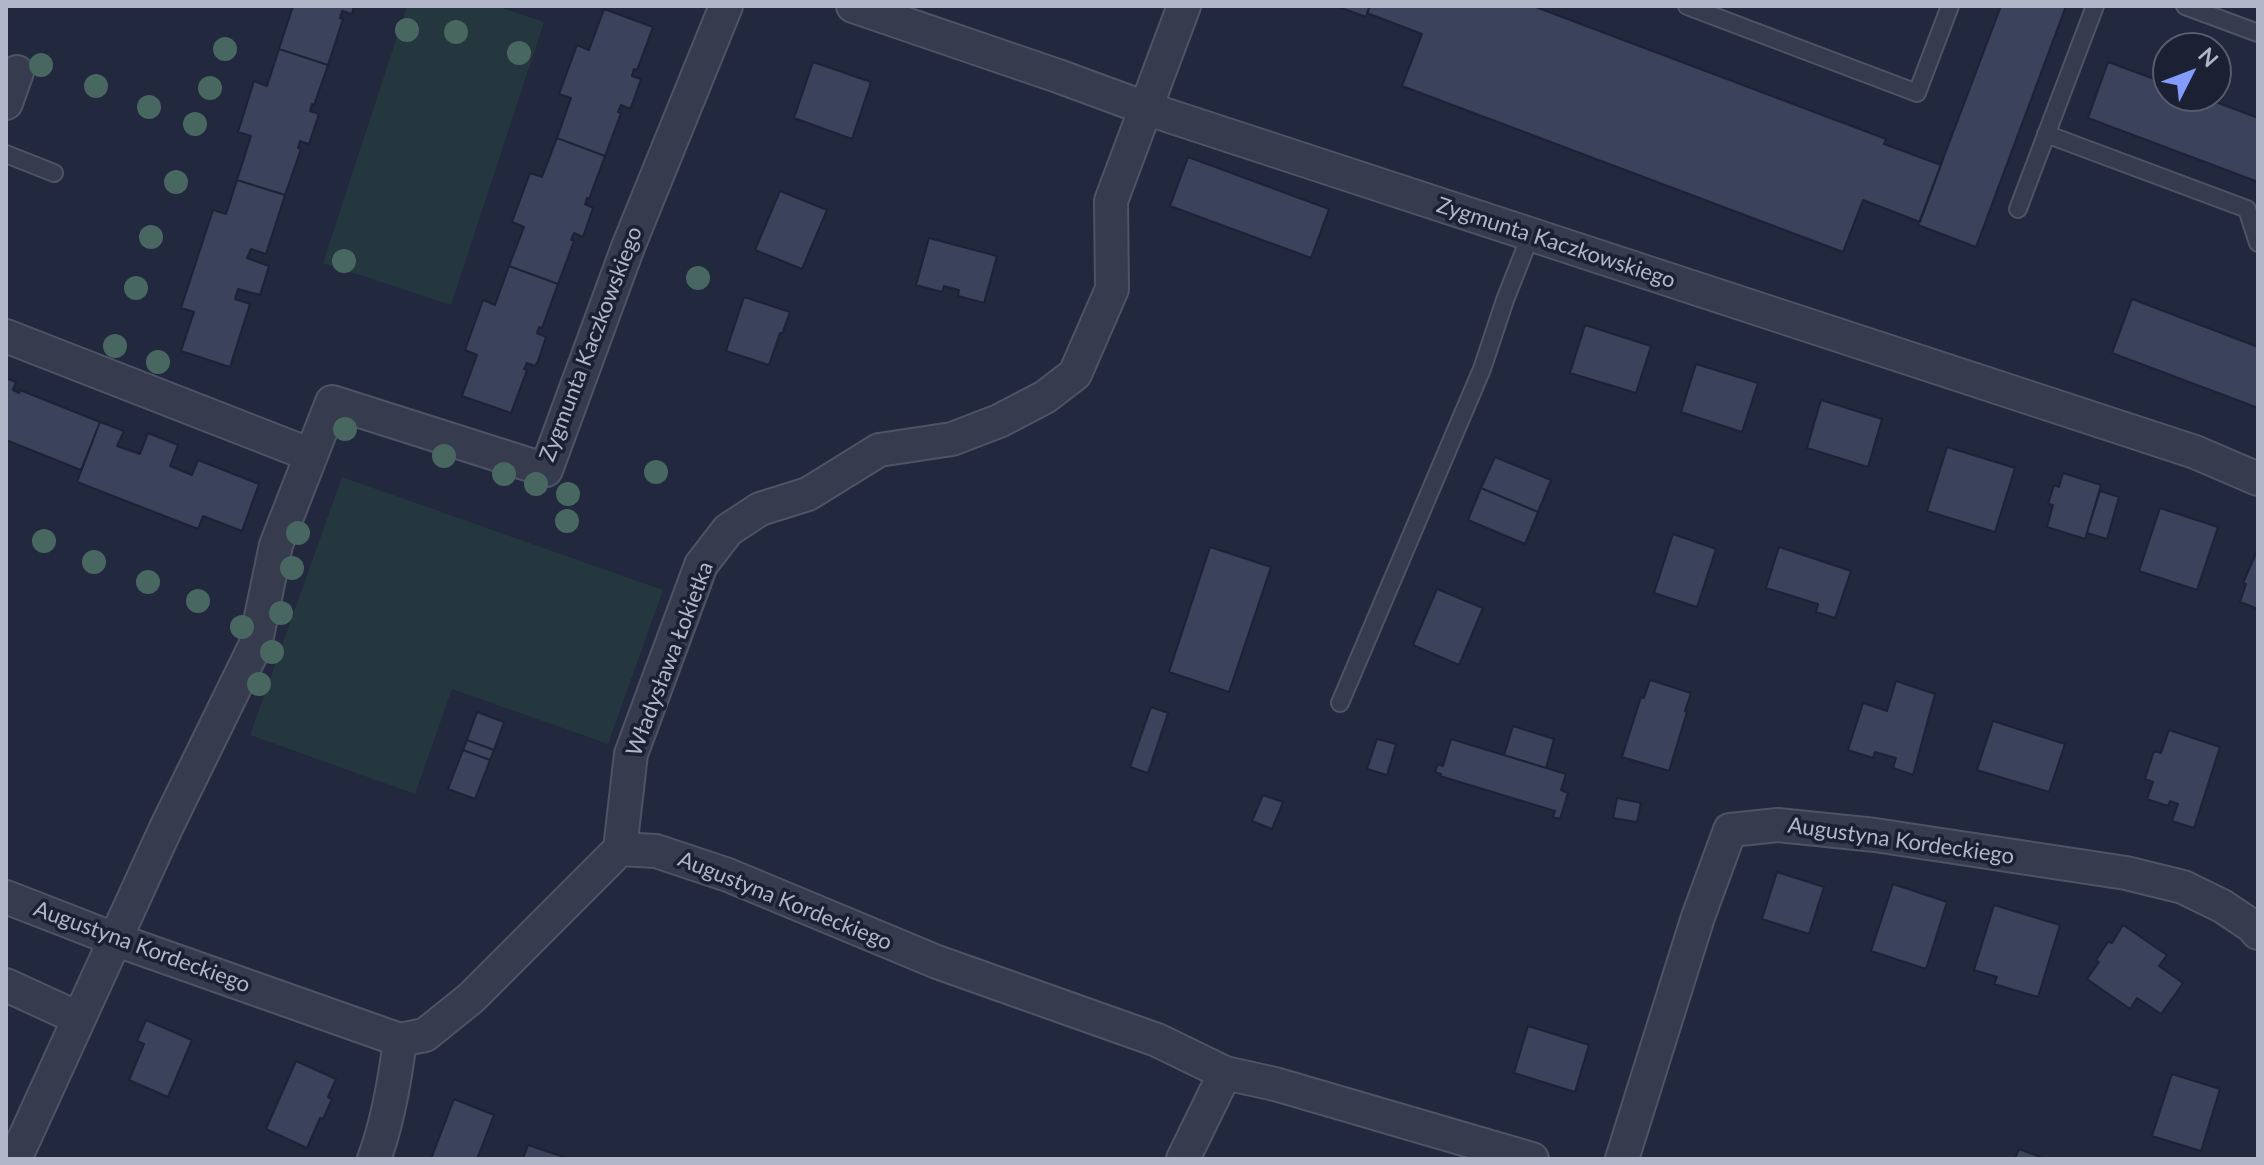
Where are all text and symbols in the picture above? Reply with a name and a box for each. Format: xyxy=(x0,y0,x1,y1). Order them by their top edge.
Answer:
north arrow xyxy=(2152,32,2232,112)
text: N xyxy=(2193,42,2224,72)
street label: Zygmunta Kaczkowskiego xyxy=(1433,192,1679,294)
street label: Zygmunta Kaczkowskiego xyxy=(534,223,648,465)
street label: Władysława Łokietka xyxy=(621,558,719,760)
street label: Augustyna Kordeckiego xyxy=(1786,812,2016,870)
street label: Augustyna Kordeckiego xyxy=(674,846,896,956)
street label: Augustyna Kordeckiego xyxy=(30,896,254,998)

